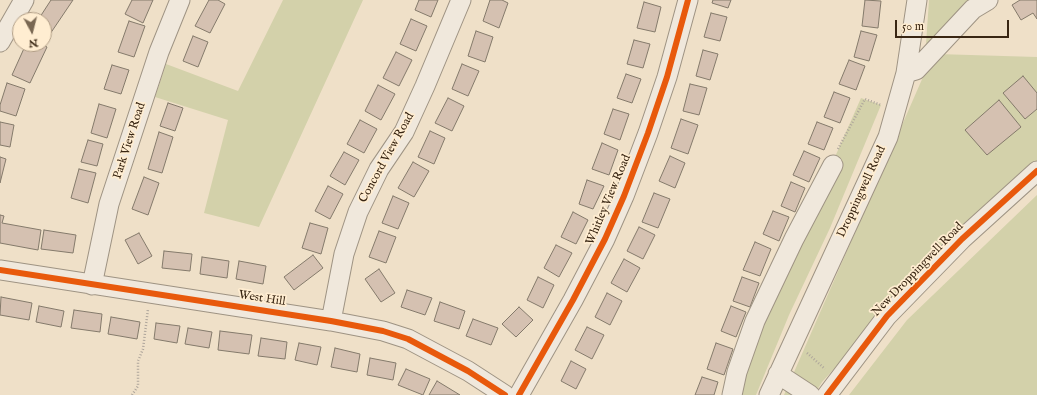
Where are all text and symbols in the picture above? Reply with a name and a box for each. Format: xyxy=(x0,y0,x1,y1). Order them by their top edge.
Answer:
north arrow xyxy=(12,12,52,52)
scale bar xyxy=(897,12,1011,38)
text: 50 m xyxy=(902,19,924,34)
text: N xyxy=(28,35,39,50)
street label: Park View Road xyxy=(111,101,149,181)
street label: Concord View Road xyxy=(356,111,418,205)
street label: Droppingwell Road xyxy=(834,144,890,240)
street label: Whitley View Road xyxy=(583,153,635,247)
street label: New Droppingwell Road xyxy=(869,220,967,320)
street label: West Hill xyxy=(237,288,287,310)

